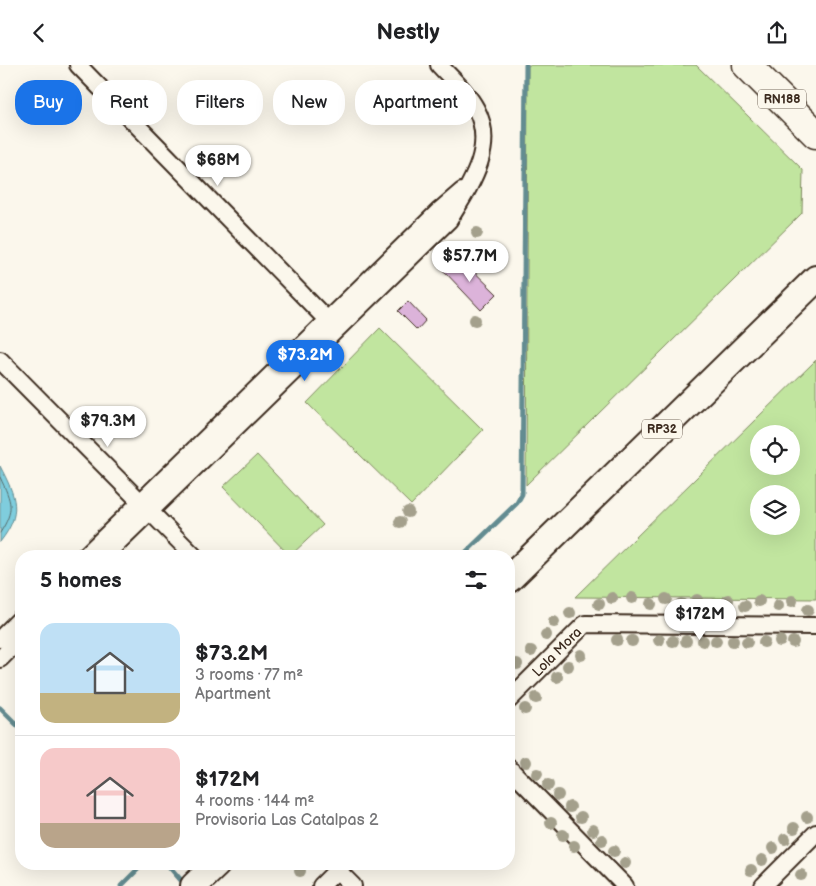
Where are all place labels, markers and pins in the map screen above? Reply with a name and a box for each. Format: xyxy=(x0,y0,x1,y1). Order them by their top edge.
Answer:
pin: $68M xyxy=(188,145,248,187)
pin: $57.7M xyxy=(429,241,511,283)
pin: $73.2M xyxy=(264,339,346,382)
pin: $79.3M xyxy=(67,405,149,448)
pin: $172M xyxy=(665,599,735,641)

